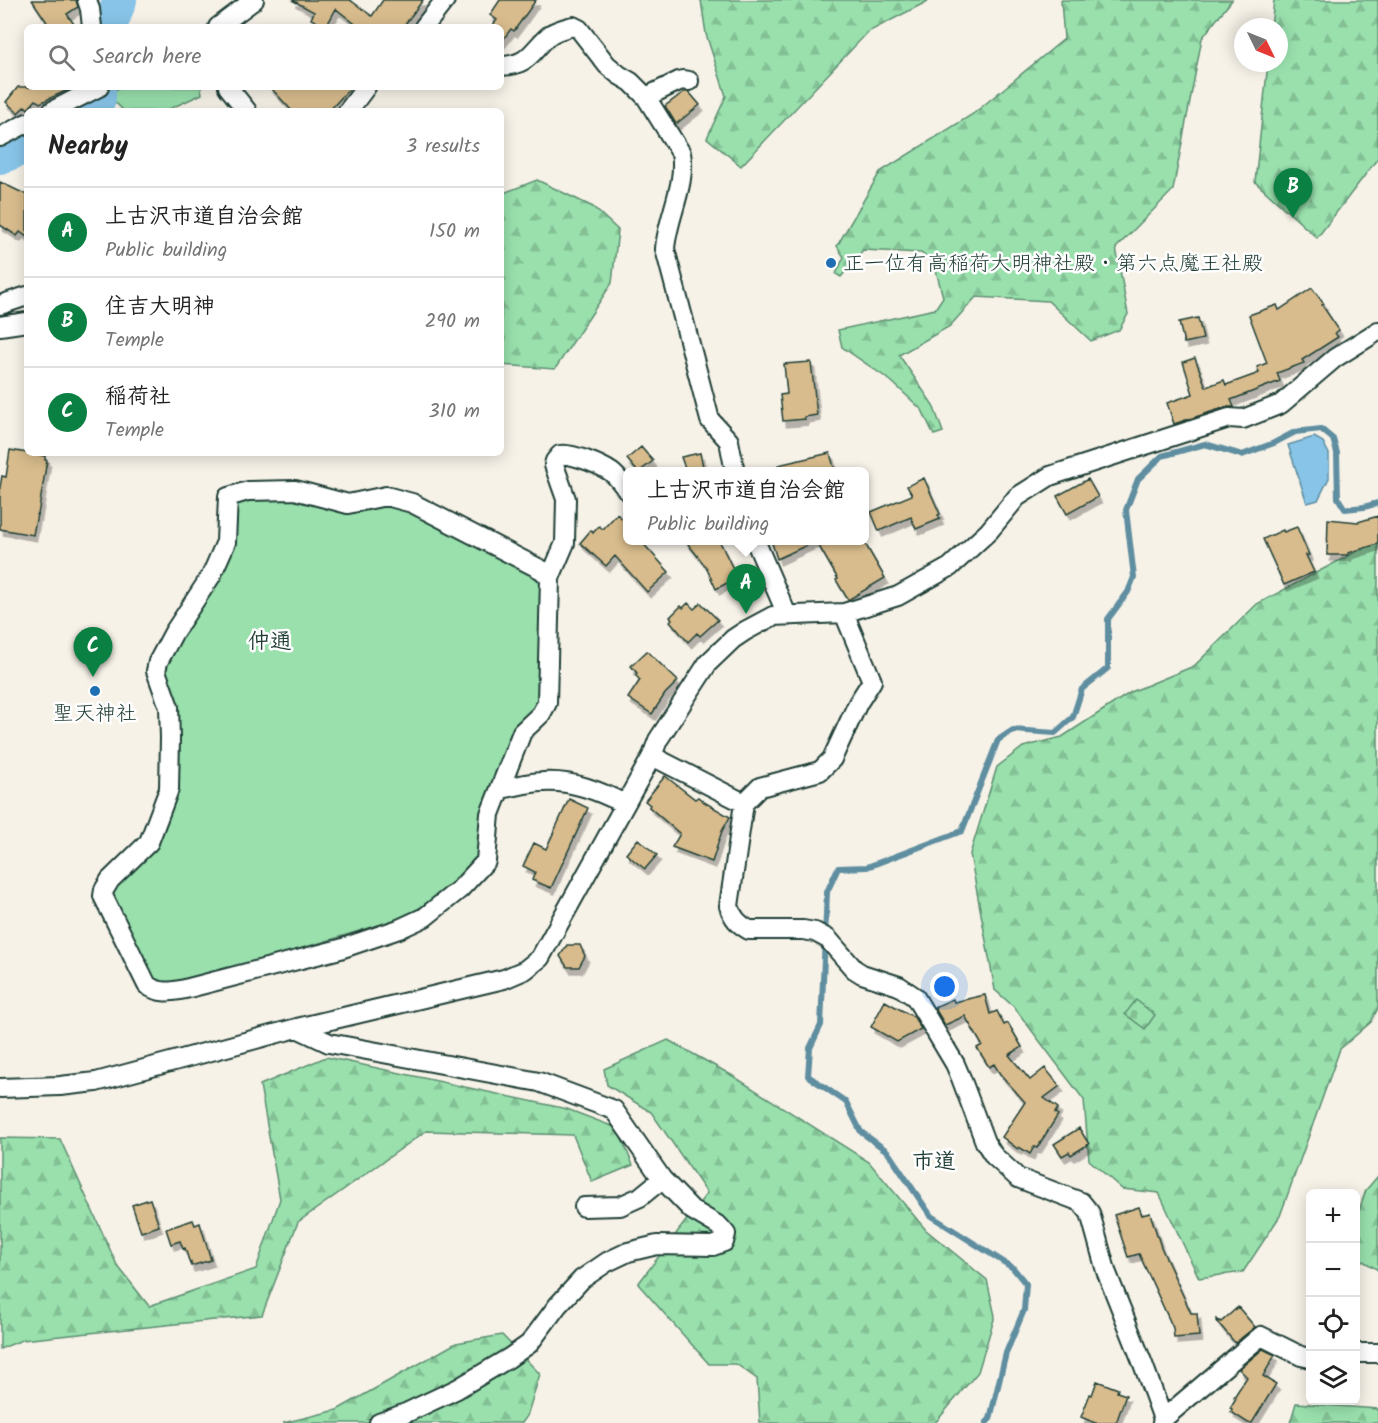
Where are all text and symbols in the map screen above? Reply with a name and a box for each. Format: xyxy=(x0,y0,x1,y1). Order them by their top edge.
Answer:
north arrow xyxy=(1234,18,1288,72)
search box xyxy=(24,24,504,90)
text: Search here xyxy=(93,40,201,75)
icon: search xyxy=(45,41,78,74)
text: Nearby xyxy=(48,126,128,168)
text: 3 results xyxy=(406,131,480,163)
pin: B xyxy=(1274,168,1312,218)
text: 上古沢市道自治会館 xyxy=(105,200,303,235)
text: A xyxy=(61,216,74,248)
text: 150 m xyxy=(429,216,480,248)
text: Public building xyxy=(105,235,227,267)
place label: 正一位有高稲荷大明神社殿・第六点魔王社殿 xyxy=(843,248,1263,281)
marker: 正一位有高稲荷大明神社殿・第六点魔王社殿 xyxy=(824,256,838,270)
text: 住吉大明神 xyxy=(105,290,215,325)
text: B xyxy=(61,306,74,338)
text: 290 m xyxy=(425,306,480,338)
text: Temple xyxy=(105,325,164,357)
text: 稲荷社 xyxy=(105,380,171,415)
text: C xyxy=(61,396,74,428)
text: 310 m xyxy=(428,396,480,428)
text: Temple xyxy=(105,415,164,447)
popup xyxy=(623,467,869,545)
text: 上古沢市道自治会館 xyxy=(647,474,845,509)
text: Public building xyxy=(647,509,769,541)
pin: A xyxy=(726,564,766,614)
district label: 仲通 xyxy=(248,625,292,660)
pin: C xyxy=(74,628,112,677)
marker: 聖天神社 xyxy=(88,684,102,698)
place label: 聖天神社 xyxy=(53,698,137,731)
your location xyxy=(930,972,959,1001)
district label: 市道 xyxy=(912,1145,956,1180)
map controls xyxy=(1306,1189,1360,1405)
button: + xyxy=(1306,1189,1360,1243)
button: − xyxy=(1306,1243,1360,1297)
button: locate xyxy=(1306,1297,1360,1351)
button: layers xyxy=(1306,1351,1360,1405)

